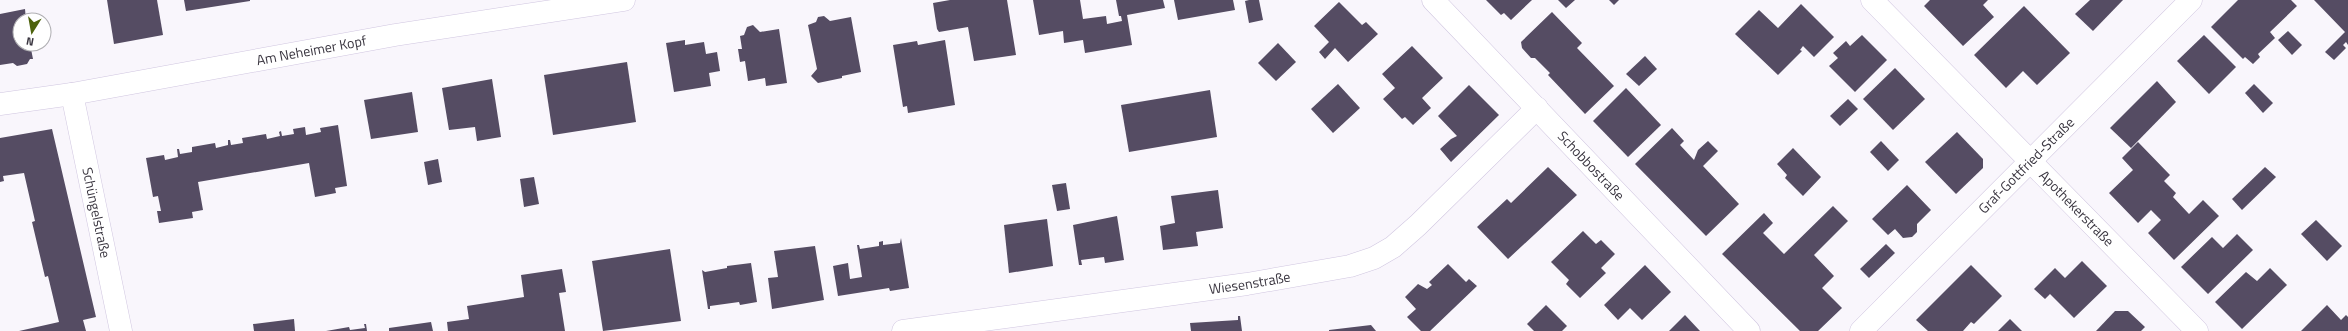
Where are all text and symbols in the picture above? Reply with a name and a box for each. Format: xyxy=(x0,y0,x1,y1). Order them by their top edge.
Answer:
north arrow xyxy=(12,12,52,52)
street label: Am Neheimer Kopf xyxy=(255,29,368,70)
text: N xyxy=(25,33,35,50)
street label: Graf-Gottfried-Straße xyxy=(1973,112,2079,218)
street label: Schobbostraße xyxy=(1553,126,1630,205)
street label: Schüngelstraße xyxy=(77,165,117,260)
street label: Apothekerstraße xyxy=(2035,165,2119,251)
street label: Wiesenstraße xyxy=(1208,266,1292,299)

